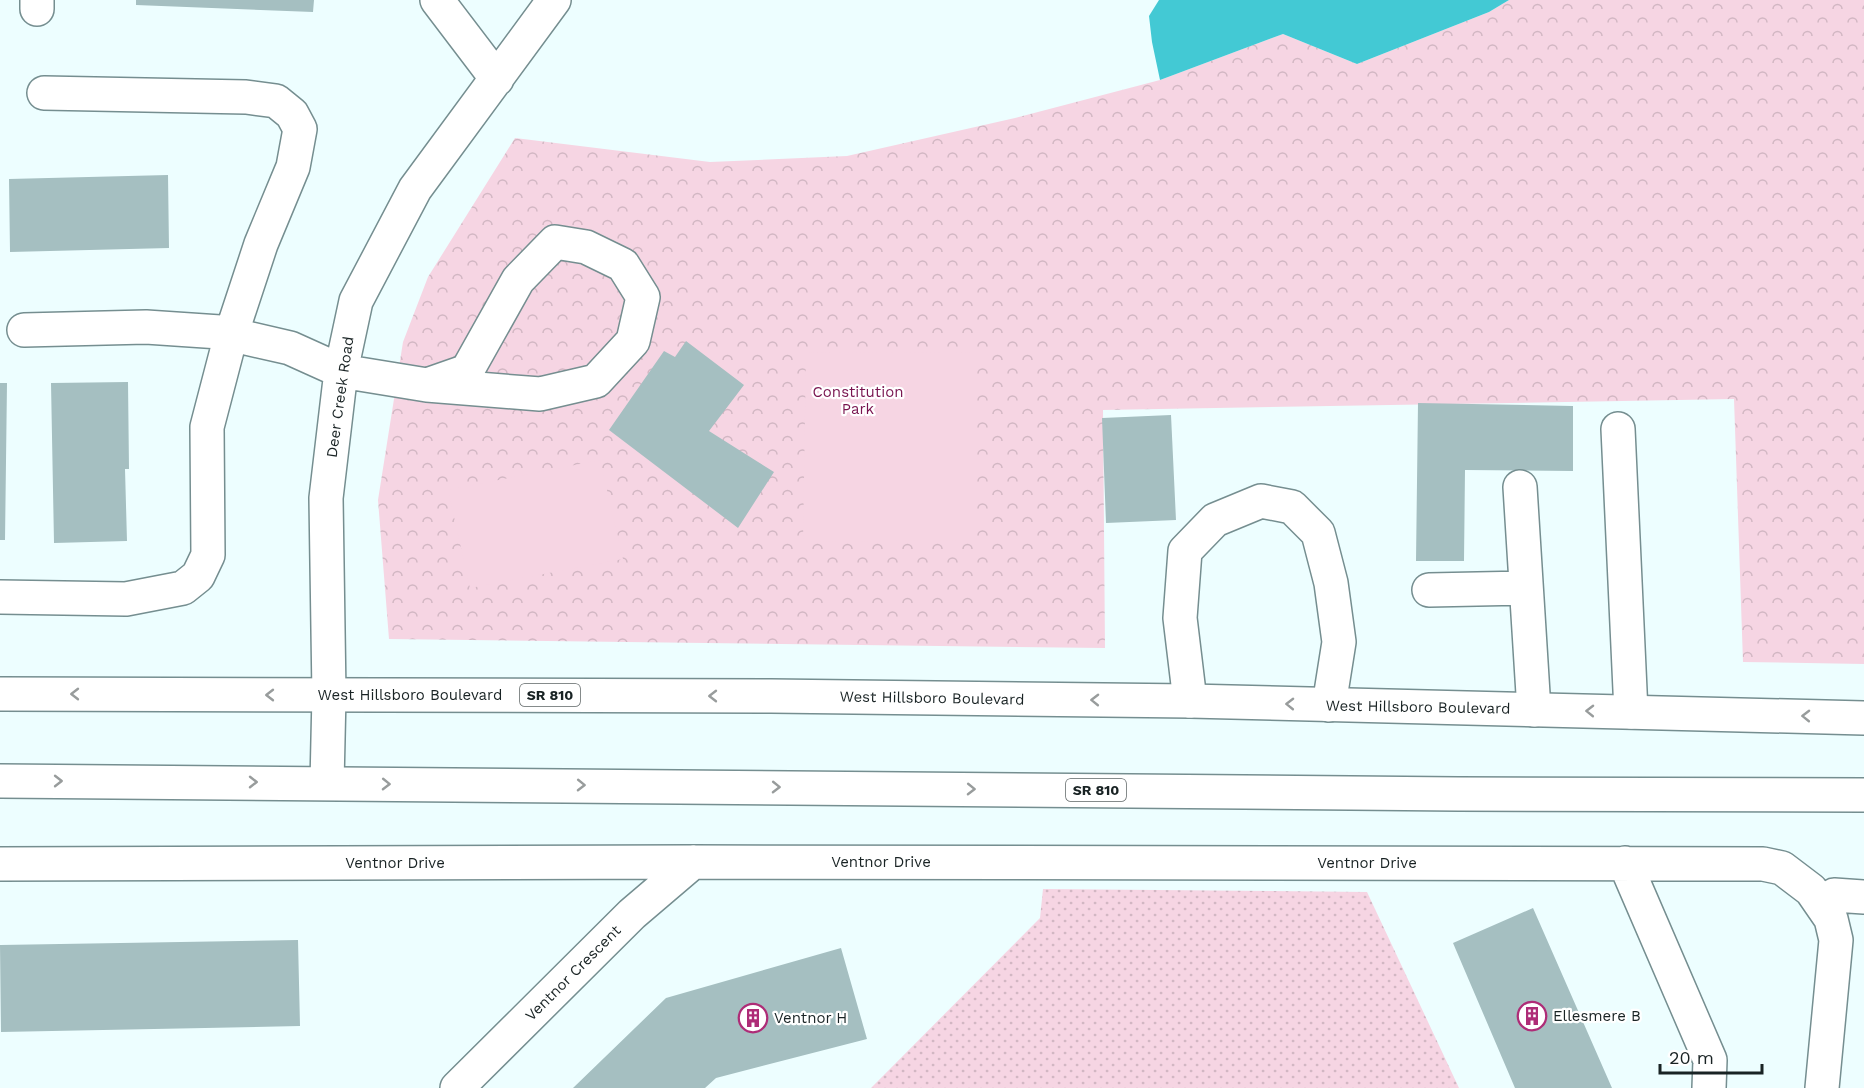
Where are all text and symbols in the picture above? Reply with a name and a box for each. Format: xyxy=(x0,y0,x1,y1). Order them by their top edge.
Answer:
street label: Deer Creek Road xyxy=(323,335,357,459)
park label: Constitution Park xyxy=(813,383,903,418)
road number: SR 810 xyxy=(520,684,580,706)
street label: West Hillsboro Boulevard xyxy=(318,686,502,704)
street label: West Hillsboro Boulevard xyxy=(839,687,1025,709)
one-way arrow xyxy=(71,688,80,700)
one-way arrow xyxy=(266,689,275,701)
one-way arrow xyxy=(708,690,717,702)
one-way arrow xyxy=(1090,694,1099,706)
street label: West Hillsboro Boulevard xyxy=(1325,696,1511,718)
one-way arrow xyxy=(1285,697,1294,710)
one-way arrow xyxy=(1585,705,1594,717)
one-way arrow xyxy=(1801,710,1810,723)
one-way arrow xyxy=(54,775,63,787)
one-way arrow xyxy=(249,776,258,789)
one-way arrow xyxy=(381,777,390,790)
one-way arrow xyxy=(576,779,585,792)
road number: SR 810 xyxy=(1066,779,1126,801)
one-way arrow xyxy=(771,781,780,793)
one-way arrow xyxy=(966,783,975,795)
street label: Ventnor Drive xyxy=(831,853,931,871)
street label: Ventnor Drive xyxy=(345,854,445,872)
street label: Ventnor Drive xyxy=(1317,854,1417,872)
street label: Ventnor Crescent xyxy=(522,921,625,1024)
building icon: Ellesmere B xyxy=(1516,1000,1548,1032)
building icon: Ventnor H xyxy=(737,1002,769,1034)
place label: Ellesmere B xyxy=(1553,1007,1641,1025)
place label: Ventnor H xyxy=(774,1009,847,1027)
scale bar xyxy=(1660,1037,1762,1075)
text: 20 m xyxy=(1669,1047,1714,1068)

